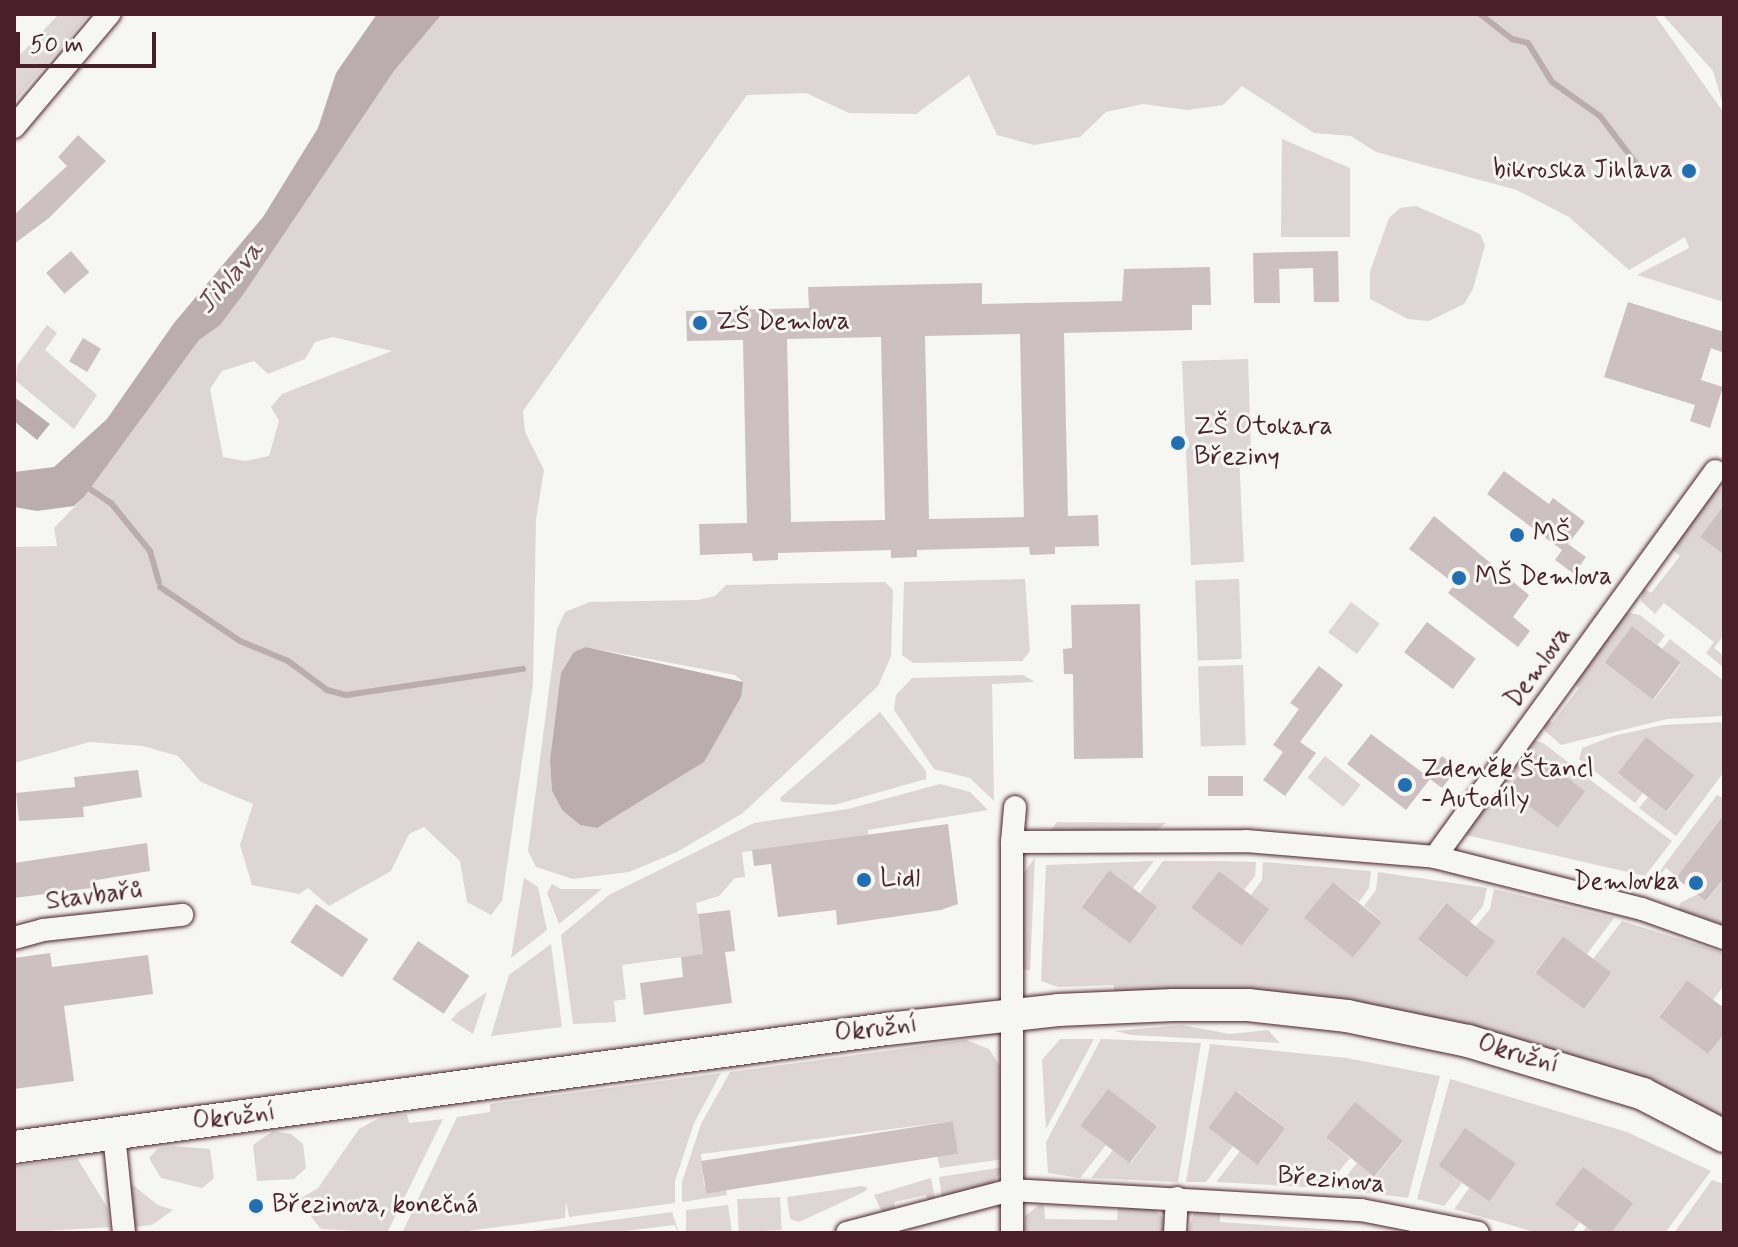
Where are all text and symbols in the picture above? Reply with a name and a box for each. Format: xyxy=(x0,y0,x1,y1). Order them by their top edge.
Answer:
scale bar xyxy=(20,16,160,66)
text: 50 m xyxy=(30,30,84,61)
place label: bikroska Jihlava xyxy=(1492,155,1673,187)
marker: bikroska Jihlava xyxy=(1680,162,1698,180)
water label: Jihlava xyxy=(190,234,272,322)
place label: ZŠ Demlova xyxy=(716,307,850,339)
marker: ZŠ Demlova xyxy=(691,314,709,332)
place label: ZŠ Otokara Březiny xyxy=(1194,412,1333,474)
marker: ZŠ Otokara Březiny xyxy=(1169,434,1187,452)
place label: MŠ xyxy=(1533,519,1570,551)
marker: MŠ xyxy=(1508,526,1526,544)
place label: MŠ Demlova xyxy=(1475,562,1612,594)
marker: MŠ Demlova xyxy=(1450,569,1468,587)
street label: Demlova xyxy=(1499,621,1579,715)
place label: Zdeněk Štancl - Autodíly xyxy=(1421,754,1594,816)
marker: Zdeněk Štancl - Autodíly xyxy=(1396,776,1414,794)
place label: Lidl xyxy=(880,864,920,896)
place label: Demlovka xyxy=(1574,867,1680,899)
marker: Lidl xyxy=(855,871,873,889)
marker: Demlovka xyxy=(1687,874,1705,892)
street label: Stavbařů xyxy=(44,876,144,918)
street label: Okružní xyxy=(833,1009,919,1051)
street label: Okružní xyxy=(1474,1029,1562,1081)
street label: Okružní xyxy=(191,1097,277,1139)
street label: Březinova xyxy=(1276,1161,1386,1201)
place label: Březinova, konečná xyxy=(272,1190,478,1222)
marker: Březinova, konečná xyxy=(247,1197,265,1215)

